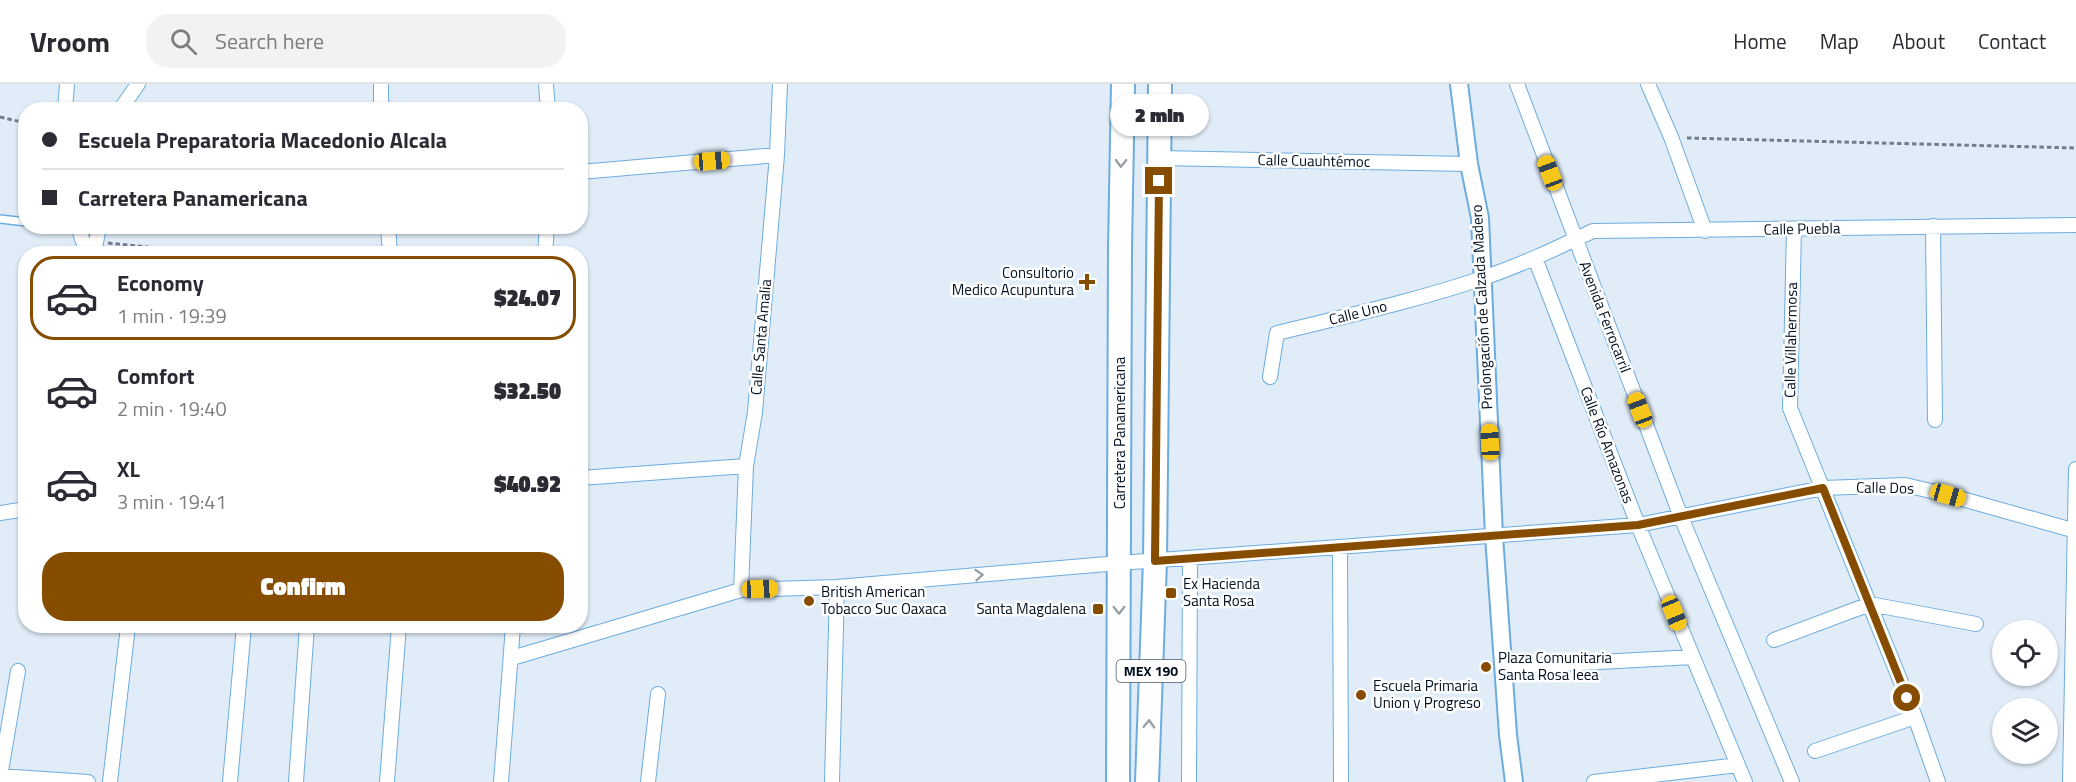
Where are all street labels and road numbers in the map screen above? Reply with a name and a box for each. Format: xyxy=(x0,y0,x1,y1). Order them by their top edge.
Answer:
street label: Calle Cuauhtémoc xyxy=(1257,148,1371,173)
street label: Prolongación de Calzada Madero xyxy=(1465,204,1498,410)
street label: Calle Puebla xyxy=(1763,216,1841,241)
street label: Avenida Ferrocarril xyxy=(1574,258,1637,376)
street label: Calle Santa Amalia xyxy=(744,277,777,396)
street label: Calle Villahermosa xyxy=(1778,281,1803,398)
street label: Calle Uno xyxy=(1326,294,1389,331)
street label: Carretera Panamericana xyxy=(1108,356,1131,509)
street label: Calle Río Amazonas xyxy=(1575,383,1640,507)
street label: Calle Dos xyxy=(1856,475,1914,500)
road number: MEX 190 xyxy=(1116,660,1186,682)

